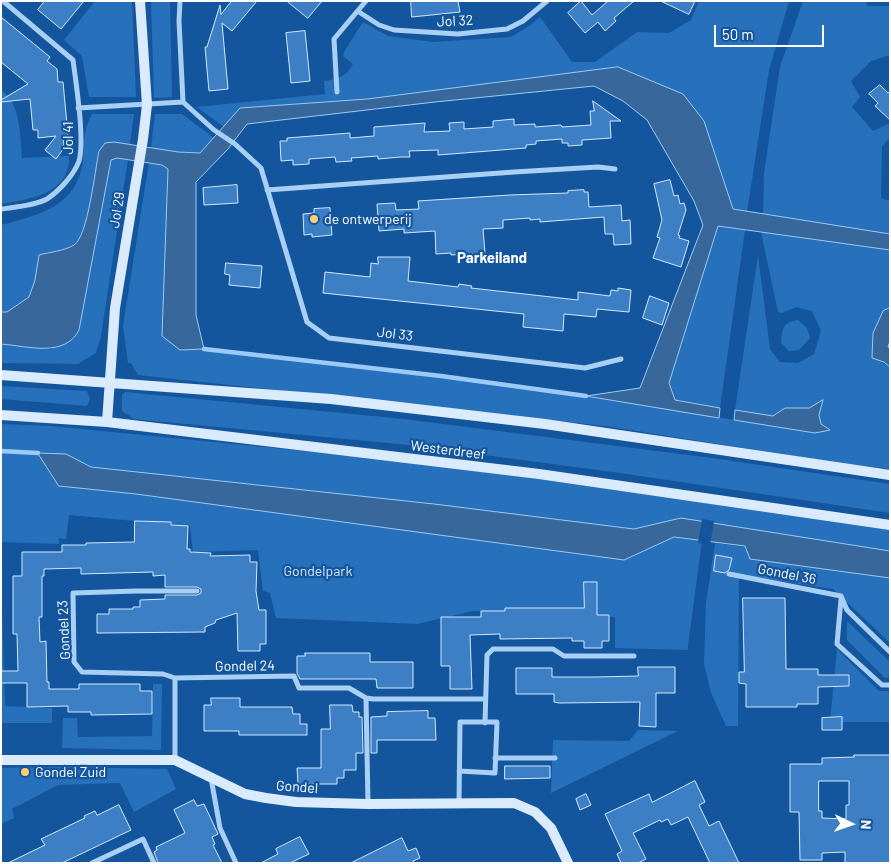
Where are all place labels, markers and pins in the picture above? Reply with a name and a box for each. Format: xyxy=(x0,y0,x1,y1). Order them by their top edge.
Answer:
place label: de ontwerperij xyxy=(324,211,412,227)
marker: de ontwerperij xyxy=(308,213,320,225)
place label: Gondel Zuid xyxy=(35,764,106,780)
marker: Gondel Zuid xyxy=(19,766,31,778)

